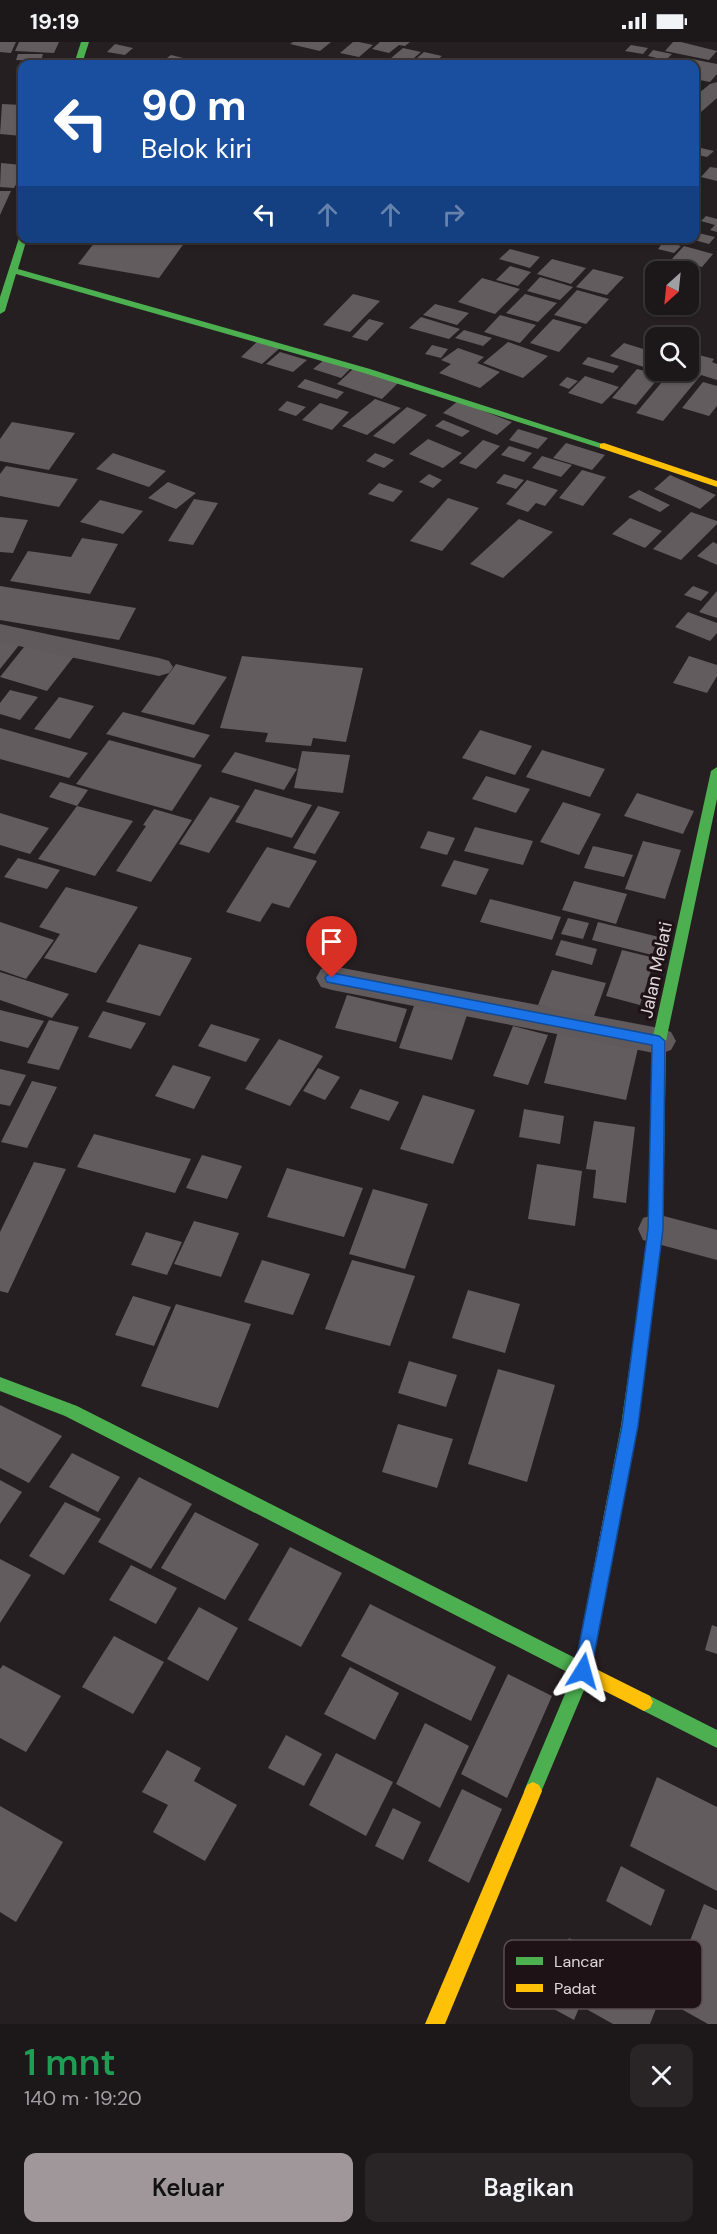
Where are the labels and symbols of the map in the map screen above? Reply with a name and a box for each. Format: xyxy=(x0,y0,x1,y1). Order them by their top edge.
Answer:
north arrow xyxy=(645,261,699,315)
pin xyxy=(306,916,357,978)
street label: Jalan Melati xyxy=(634,920,678,1020)
position arrow xyxy=(551,1639,615,1703)
legend xyxy=(504,1940,702,2009)
text: Lancar xyxy=(554,1951,604,1972)
text: Padat xyxy=(554,1978,596,1999)

